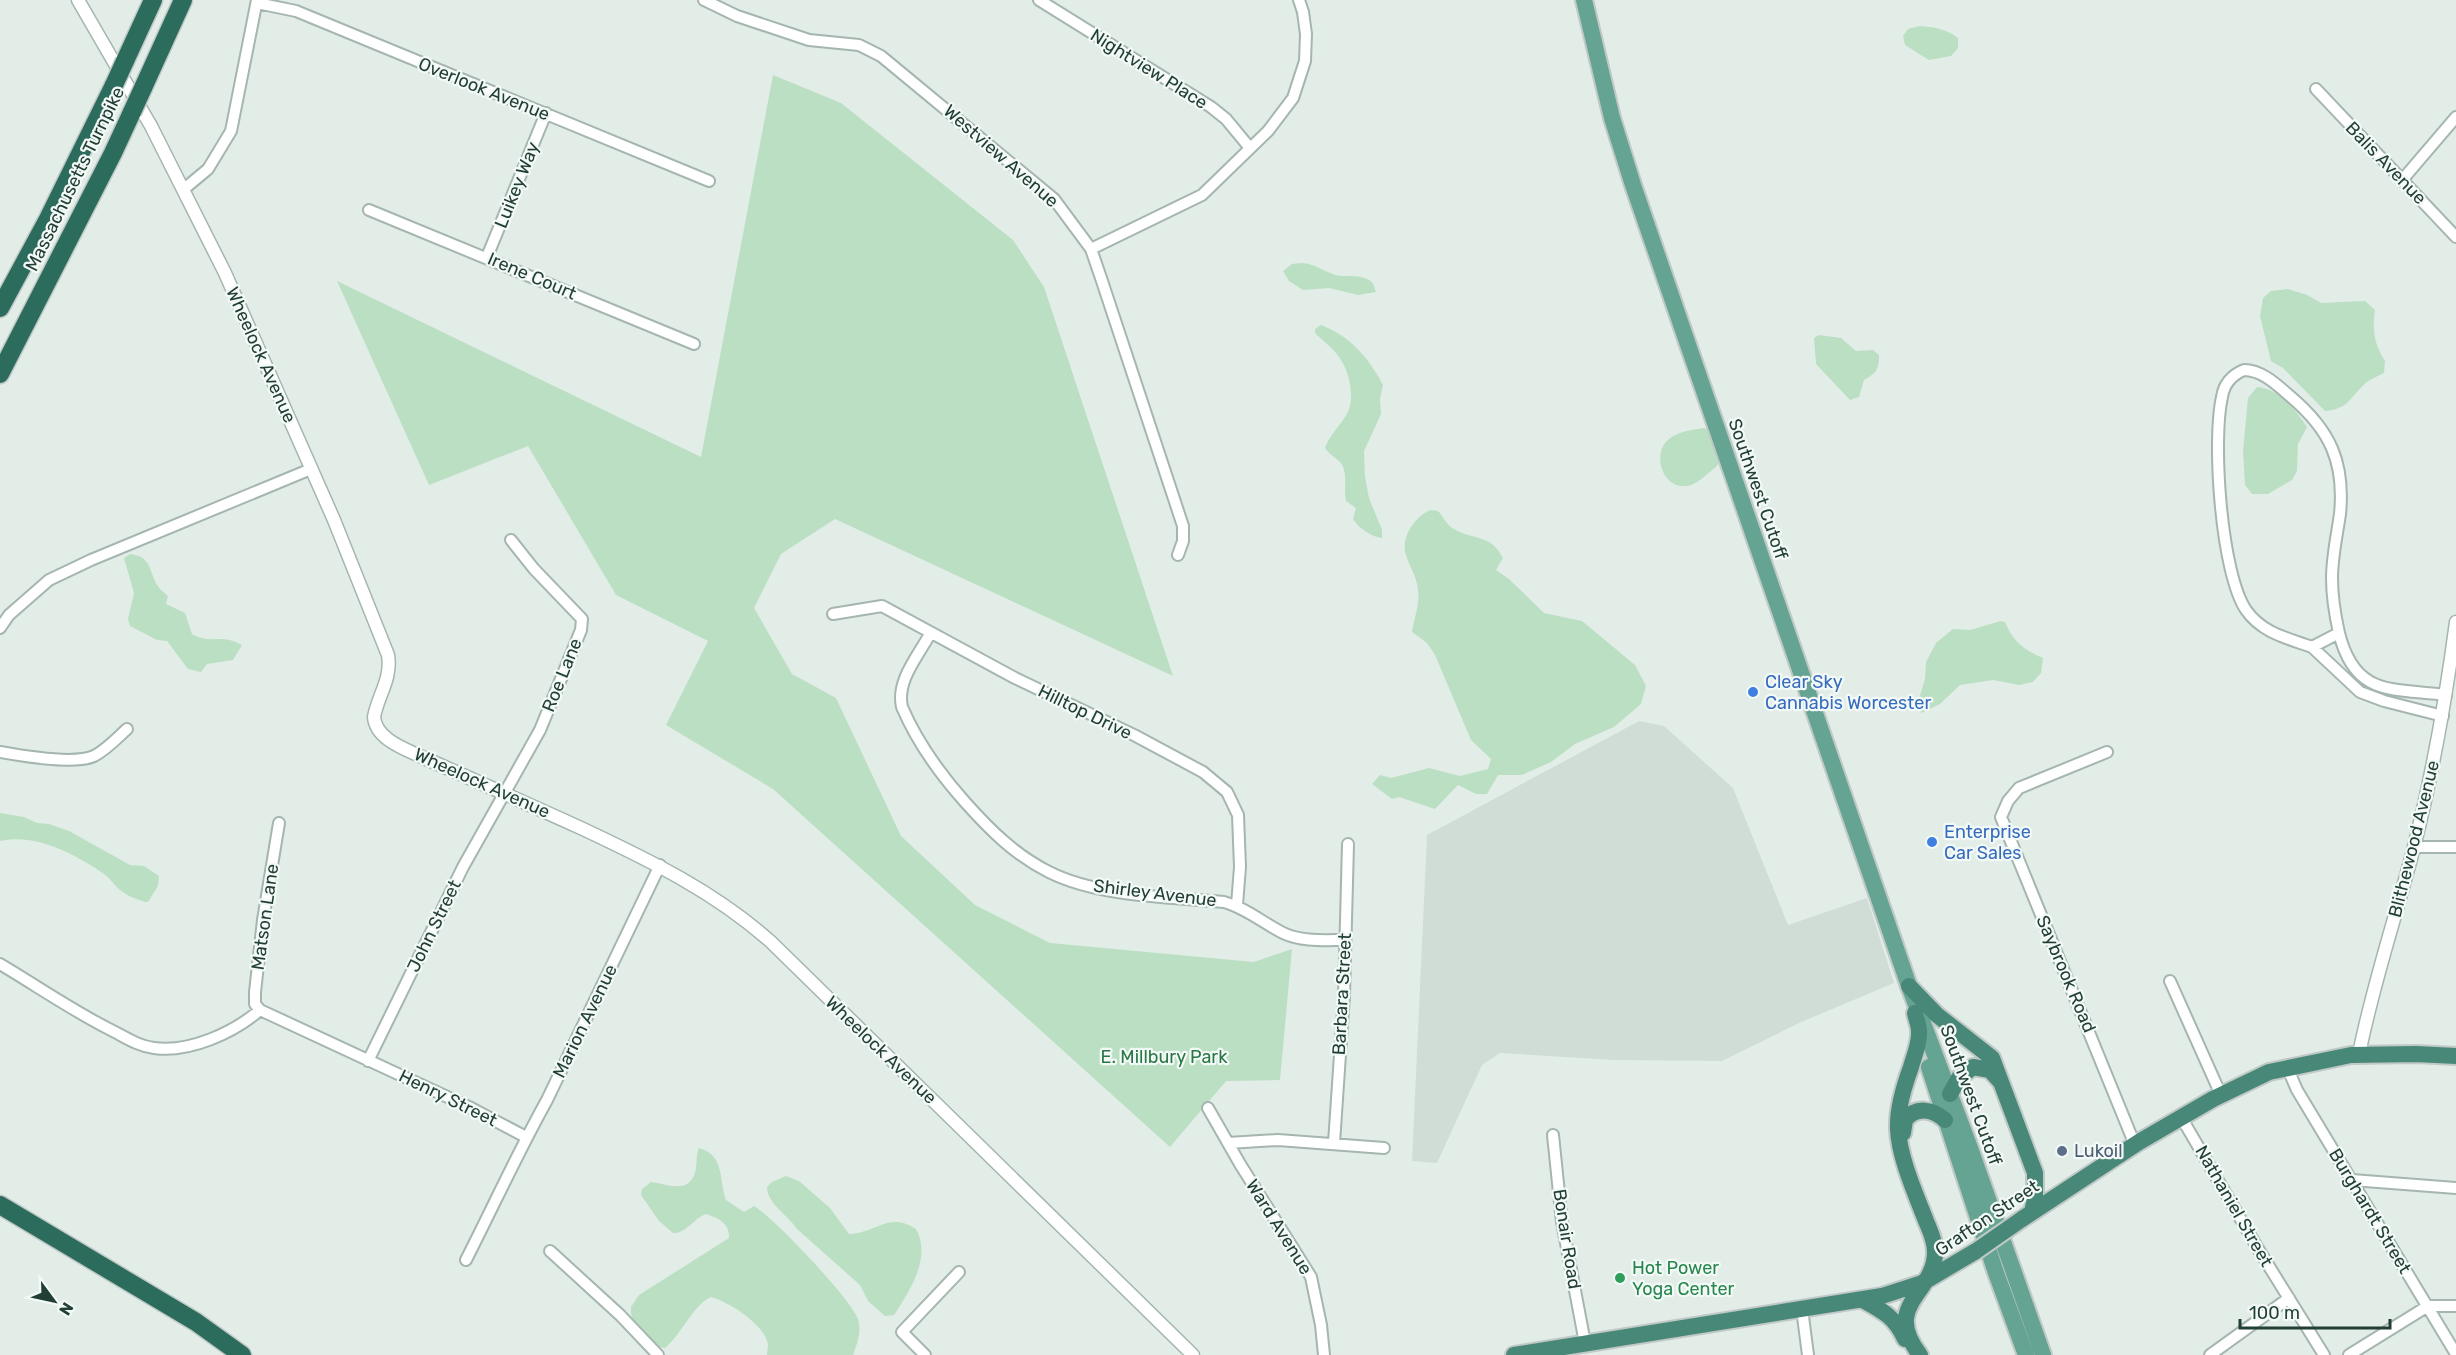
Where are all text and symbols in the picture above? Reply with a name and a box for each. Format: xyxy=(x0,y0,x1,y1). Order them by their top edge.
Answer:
street label: Nightview Place xyxy=(1086,24,1212,114)
street label: Overlook Avenue xyxy=(415,53,553,125)
street label: Massachusetts Turnpike xyxy=(21,83,129,275)
street label: Westview Avenue xyxy=(939,100,1063,212)
street label: Balis Avenue xyxy=(2341,117,2431,209)
street label: Luikey Way xyxy=(490,139,544,231)
street label: Irene Court xyxy=(484,247,580,305)
street label: Wheelock Avenue xyxy=(221,284,301,426)
street label: Southwest Cutoff xyxy=(1724,416,1793,563)
street label: Roe Lane xyxy=(537,635,587,715)
place label: Clear Sky Cannabis Worcester xyxy=(1765,671,1931,714)
street label: Hilltop Drive xyxy=(1034,680,1136,744)
marker: Clear Sky Cannabis Worcester xyxy=(1746,685,1760,699)
street label: Wheelock Avenue xyxy=(411,743,553,823)
street label: Blithewood Avenue xyxy=(2384,758,2444,920)
place label: Enterprise Car Sales xyxy=(1944,821,2031,864)
marker: Enterprise Car Sales xyxy=(1925,835,1939,849)
street label: Matson Lane xyxy=(247,862,283,972)
street label: Shirley Avenue xyxy=(1092,875,1218,911)
street label: John Street xyxy=(402,876,466,976)
street label: Saybrook Road xyxy=(2031,912,2101,1036)
street label: Barbara Street xyxy=(1328,932,1356,1056)
street label: Marion Avenue xyxy=(548,961,622,1081)
street label: Wheelock Avenue xyxy=(821,991,941,1109)
street label: Southwest Cutoff xyxy=(1935,1022,2007,1169)
park label: E. Millbury Park xyxy=(1101,1046,1228,1068)
street label: Henry Street xyxy=(395,1065,501,1131)
place label: Lukoil xyxy=(2074,1140,2123,1162)
street label: Nathaniel Street xyxy=(2190,1141,2278,1271)
marker: Lukoil xyxy=(2055,1144,2069,1158)
street label: Burghardt Street xyxy=(2324,1144,2416,1278)
street label: Ward Avenue xyxy=(1241,1175,1317,1279)
street label: Grafton Street xyxy=(1931,1175,2043,1261)
street label: Bonair Road xyxy=(1548,1187,1586,1291)
place label: Hot Power Yoga Center xyxy=(1632,1257,1735,1300)
north arrow xyxy=(24,1271,84,1331)
marker: Hot Power Yoga Center xyxy=(1613,1271,1627,1285)
scale bar xyxy=(2240,1292,2390,1330)
text: N xyxy=(55,1299,77,1319)
text: 100 m xyxy=(2249,1302,2300,1324)

